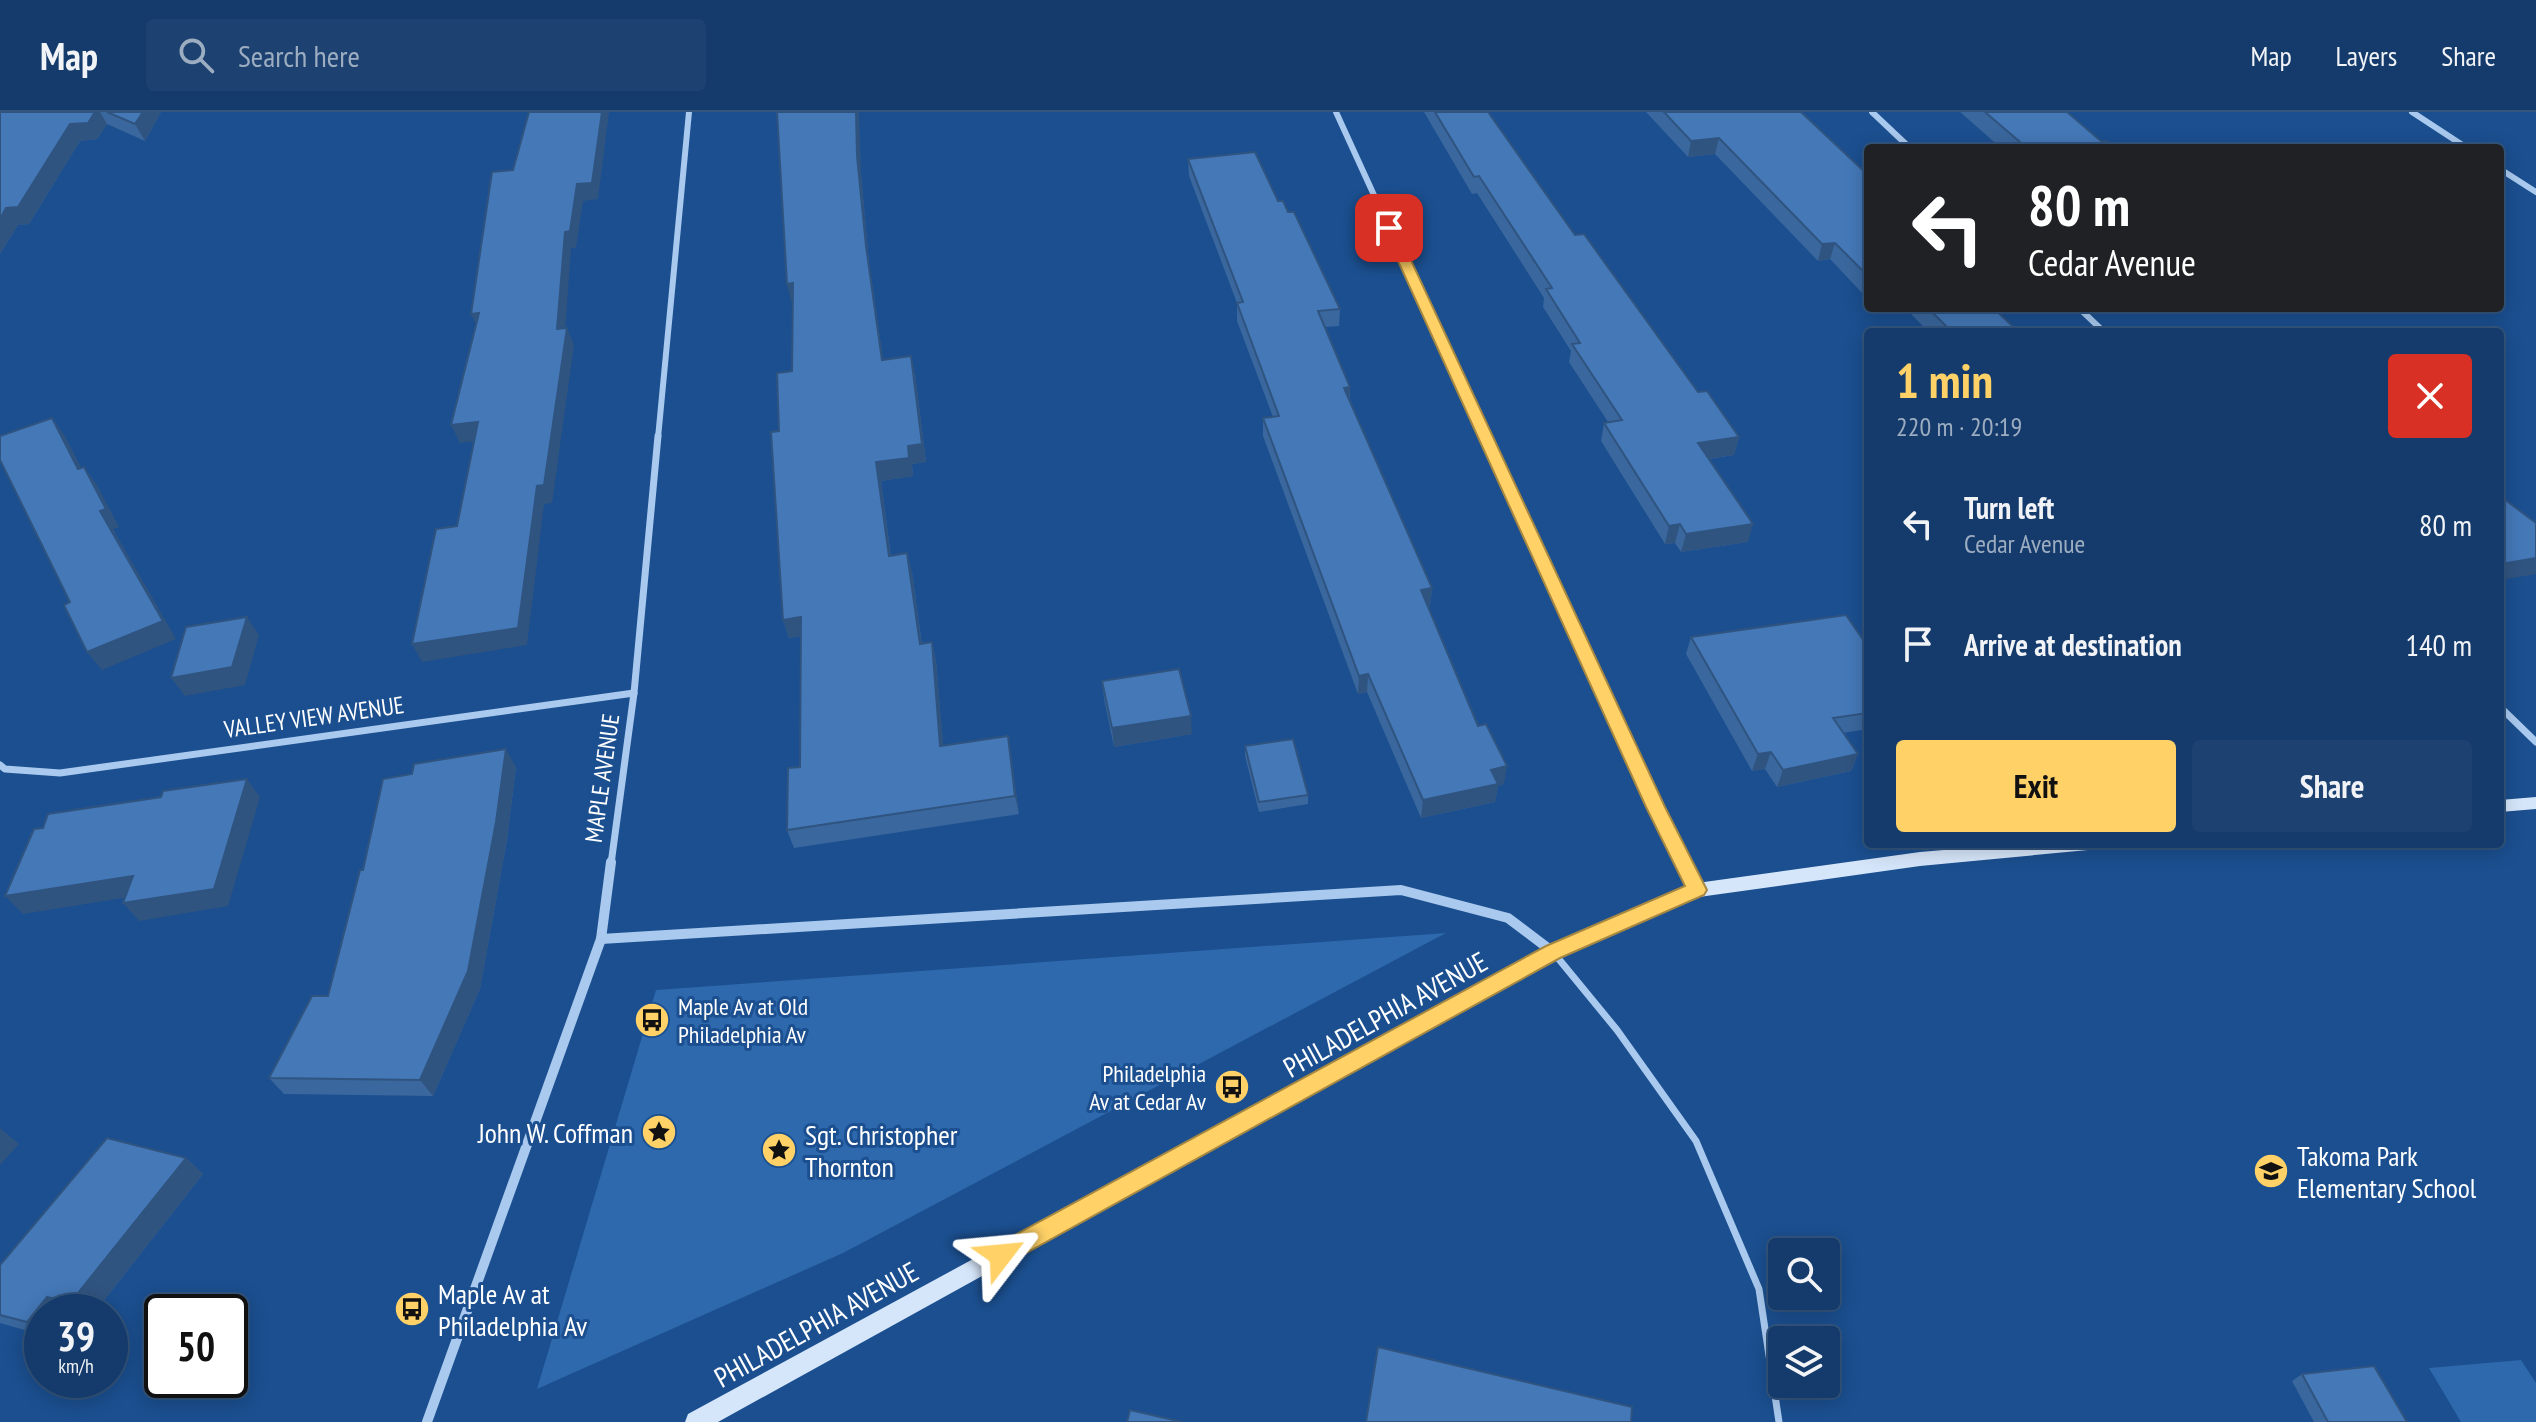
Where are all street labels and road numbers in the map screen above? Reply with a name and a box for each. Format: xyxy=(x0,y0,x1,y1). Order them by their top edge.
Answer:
street label: VALLEY VIEW AVENUE xyxy=(221,689,406,745)
street label: MAPLE AVENUE xyxy=(578,712,626,844)
street label: PHILADELPHIA AVENUE xyxy=(1276,943,1494,1085)
street label: PHILADELPHIA AVENUE xyxy=(707,1253,925,1395)

